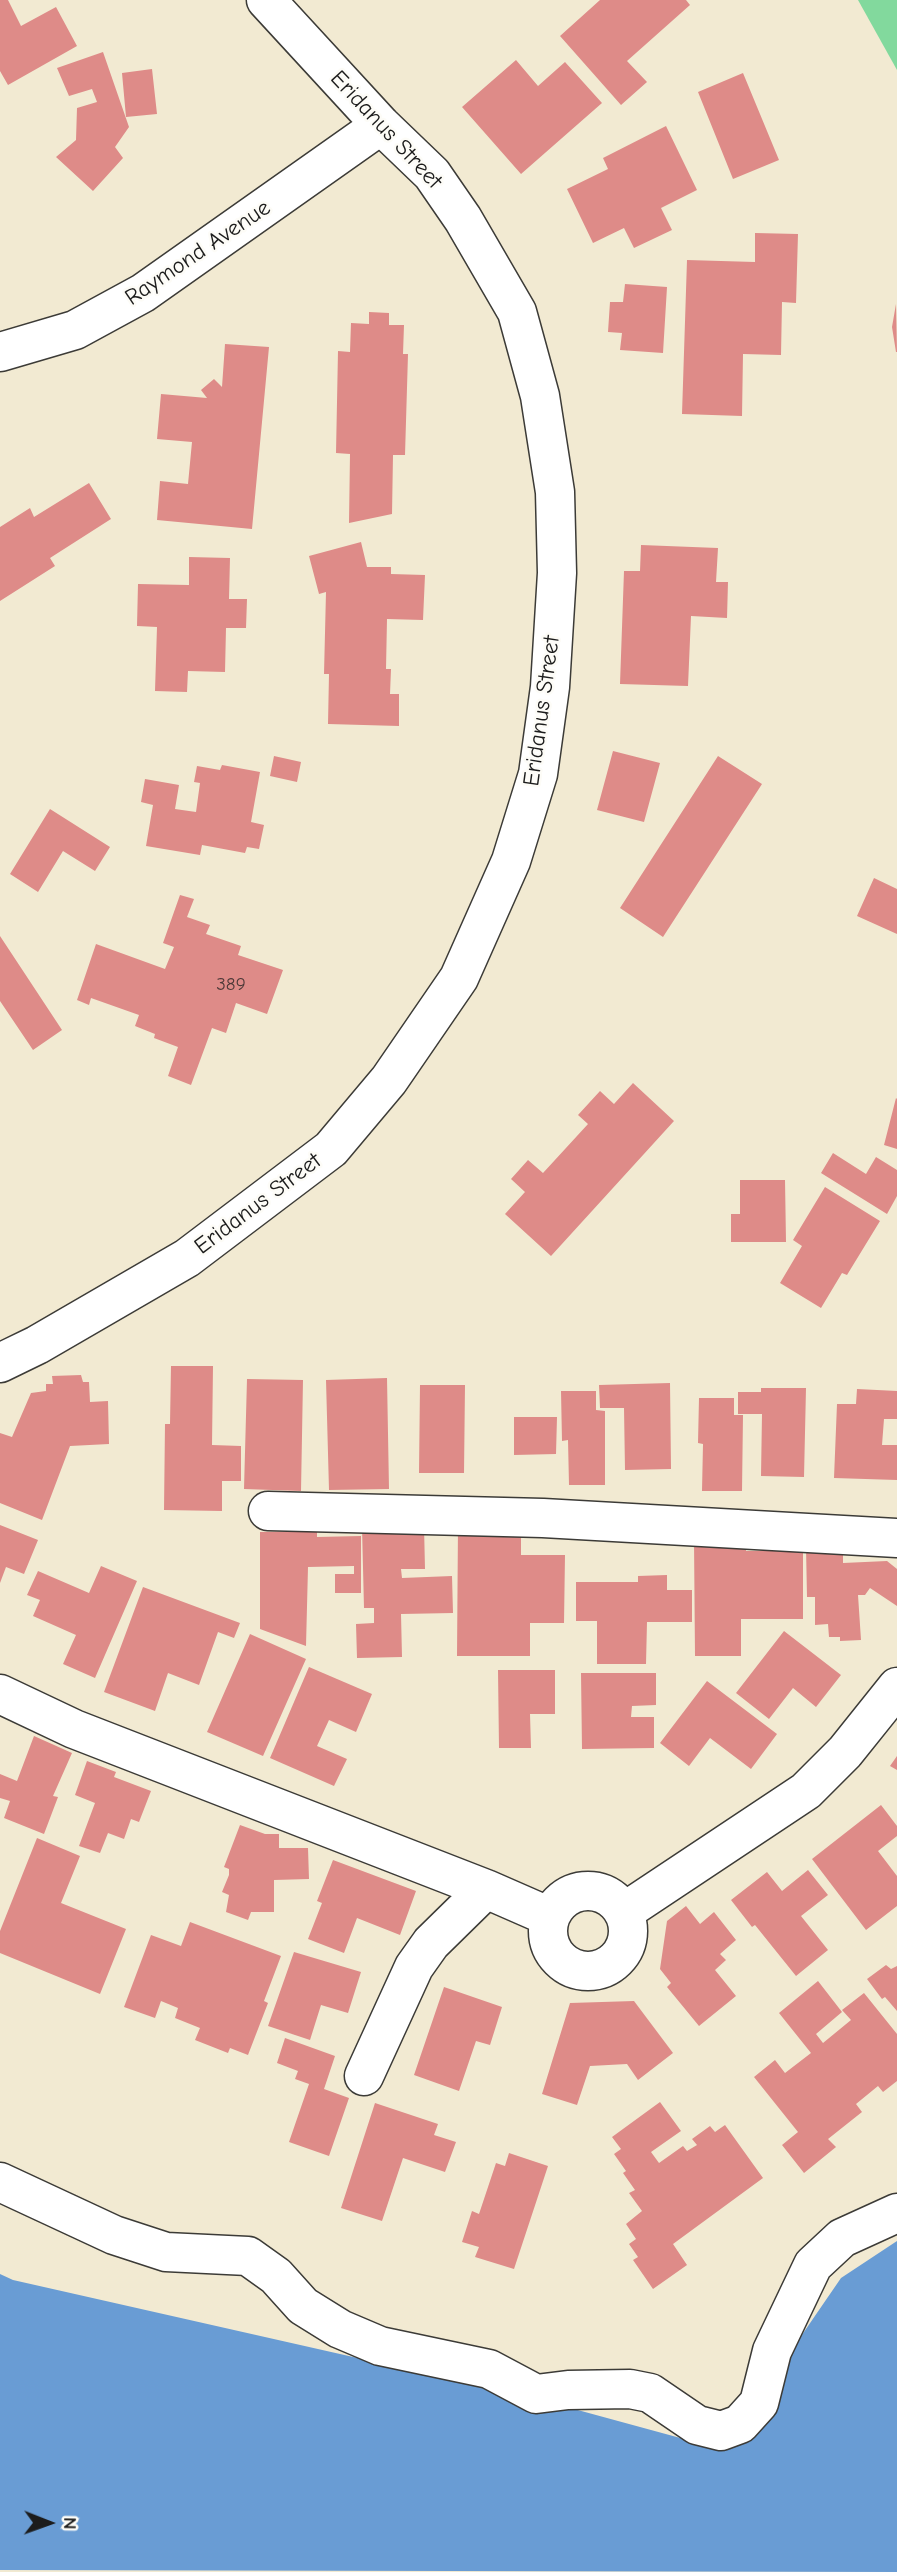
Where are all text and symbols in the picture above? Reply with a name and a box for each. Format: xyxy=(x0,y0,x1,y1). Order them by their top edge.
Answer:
street label: Eridanus Street xyxy=(324,65,448,195)
street label: Raymond Avenue xyxy=(120,194,276,312)
street label: Eridanus Street xyxy=(518,634,566,788)
house number: 389 xyxy=(216,974,246,996)
street label: Eridanus Street xyxy=(189,1147,327,1261)
north arrow xyxy=(14,2488,84,2558)
text: N xyxy=(59,2517,81,2530)

